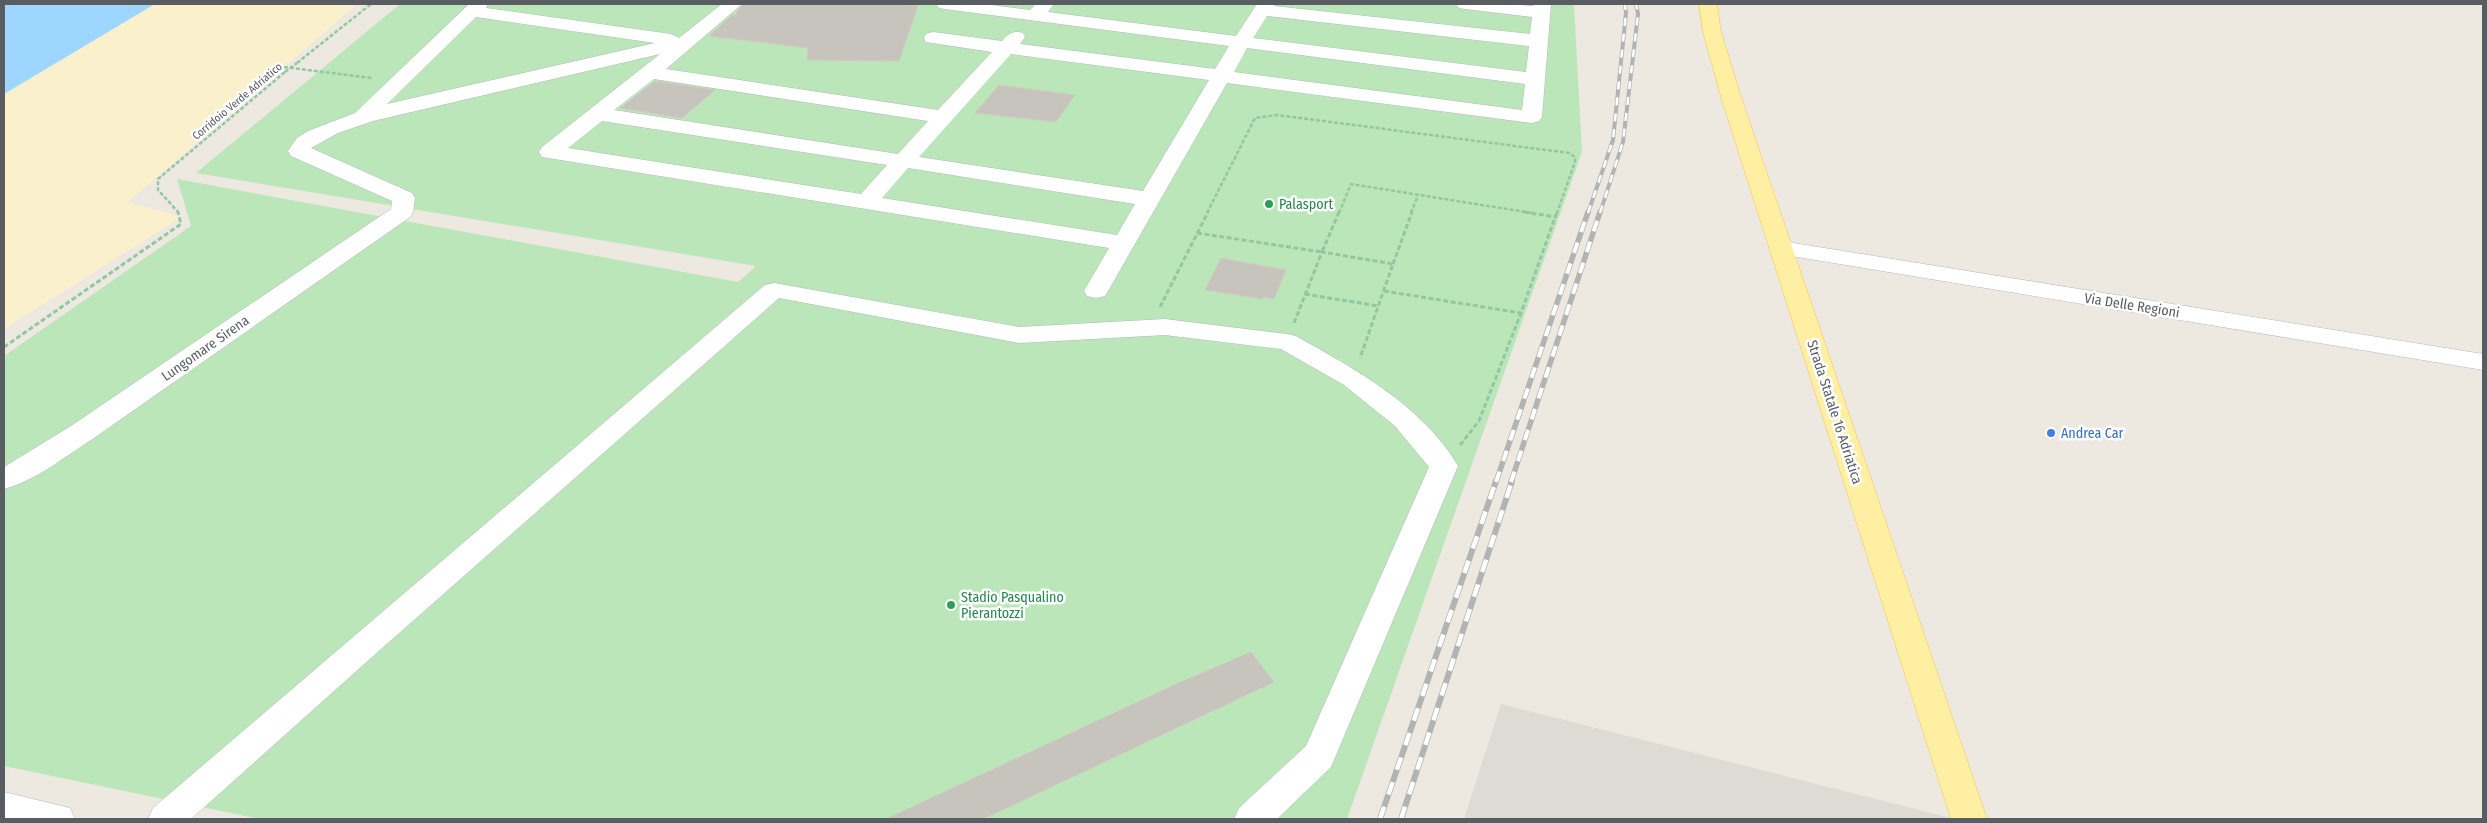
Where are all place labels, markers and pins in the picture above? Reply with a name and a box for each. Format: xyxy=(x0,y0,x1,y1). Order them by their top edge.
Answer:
place label: Palasport xyxy=(1279,196,1333,213)
marker: Palasport xyxy=(1263,198,1275,210)
place label: Andrea Car xyxy=(2061,425,2124,442)
marker: Andrea Car xyxy=(2045,427,2057,439)
place label: Stadio Pasqualino Pierantozzi xyxy=(961,589,1064,622)
marker: Stadio Pasqualino Pierantozzi xyxy=(945,599,957,611)

